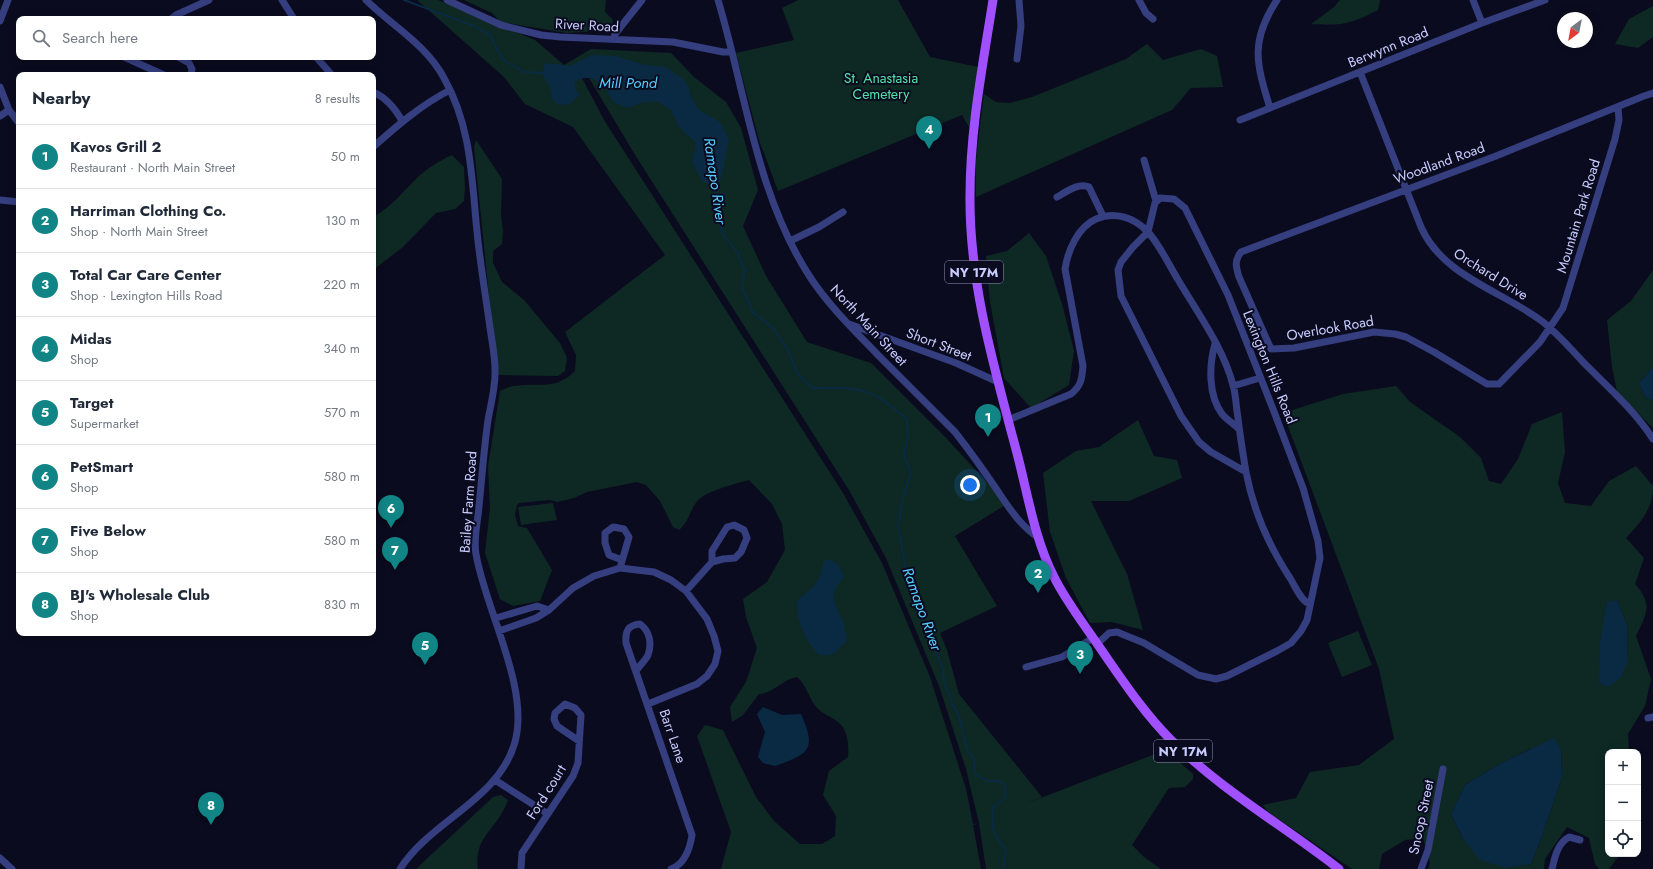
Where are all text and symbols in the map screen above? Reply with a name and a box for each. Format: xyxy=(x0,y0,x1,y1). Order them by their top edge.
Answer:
north arrow xyxy=(1557,12,1593,48)
street label: River Road xyxy=(555,13,619,37)
search box xyxy=(16,16,376,60)
street label: Berwynn Road xyxy=(1345,22,1431,72)
icon: search xyxy=(30,27,52,49)
text: Search here xyxy=(62,27,138,49)
park label: St. Anastasia Cemetery xyxy=(844,68,918,104)
water label: Mill Pond xyxy=(599,72,658,94)
text: Nearby xyxy=(32,86,90,110)
text: 8 results xyxy=(315,89,360,108)
pin: 4 xyxy=(916,116,942,149)
text: Kavos Grill 2 xyxy=(70,136,161,158)
water label: Ramapo River xyxy=(698,136,732,227)
street label: Woodland Road xyxy=(1391,137,1487,189)
text: 1 xyxy=(42,147,48,166)
text: 50 m xyxy=(331,147,360,166)
street label: Mountain Park Road xyxy=(1551,156,1605,276)
text: Restaurant · North Main Street xyxy=(70,158,235,177)
text: Harriman Clothing Co. xyxy=(70,200,226,222)
text: 2 xyxy=(41,211,49,230)
text: 130 m xyxy=(325,211,360,230)
text: Shop · North Main Street xyxy=(70,222,208,241)
street label: Orchard Drive xyxy=(1450,243,1532,305)
road number: NY 17M xyxy=(945,261,1003,283)
text: Total Car Care Center xyxy=(70,264,221,286)
text: 3 xyxy=(41,275,49,294)
text: 220 m xyxy=(323,275,360,294)
street label: North Main Street xyxy=(826,280,913,371)
text: Shop · Lexington Hills Road xyxy=(70,286,222,305)
street label: Lexington Hills Road xyxy=(1238,307,1302,427)
street label: Overlook Road xyxy=(1285,310,1375,346)
street label: Short Street xyxy=(903,322,975,366)
text: Midas xyxy=(70,328,112,350)
text: 4 xyxy=(40,339,50,358)
text: 340 m xyxy=(323,339,360,358)
text: Shop xyxy=(70,350,98,369)
text: Target xyxy=(70,392,113,414)
text: 5 xyxy=(41,403,49,422)
text: 570 m xyxy=(324,403,360,422)
pin: 1 xyxy=(975,404,1001,437)
text: Supermarket xyxy=(70,414,139,433)
street label: Bailey Farm Road xyxy=(454,450,482,554)
text: PetSmart xyxy=(70,456,133,478)
text: 6 xyxy=(41,467,49,486)
text: 580 m xyxy=(324,467,360,486)
your location xyxy=(960,475,980,495)
text: Shop xyxy=(70,478,98,497)
pin: 6 xyxy=(378,495,404,528)
text: Five Below xyxy=(70,520,146,542)
text: 7 xyxy=(41,531,49,550)
text: 580 m xyxy=(324,531,360,550)
pin: 7 xyxy=(382,537,408,570)
text: Shop xyxy=(70,542,98,561)
pin: 2 xyxy=(1025,560,1051,593)
water label: Ramapo River xyxy=(897,564,948,655)
text: BJ's Wholesale Club xyxy=(70,584,210,606)
text: 8 xyxy=(41,595,49,614)
text: 830 m xyxy=(324,595,360,614)
text: Shop xyxy=(70,606,98,625)
pin: 5 xyxy=(412,632,438,665)
pin: 3 xyxy=(1067,641,1093,674)
street label: Barr Lane xyxy=(654,706,692,766)
road number: NY 17M xyxy=(1154,740,1212,762)
map controls xyxy=(1605,749,1641,857)
button: + xyxy=(1605,749,1641,785)
street label: Ford court xyxy=(521,760,571,823)
street label: Snoop Street xyxy=(1403,777,1439,856)
button: − xyxy=(1605,785,1641,821)
pin: 8 xyxy=(198,792,224,825)
button: locate xyxy=(1605,821,1641,857)

